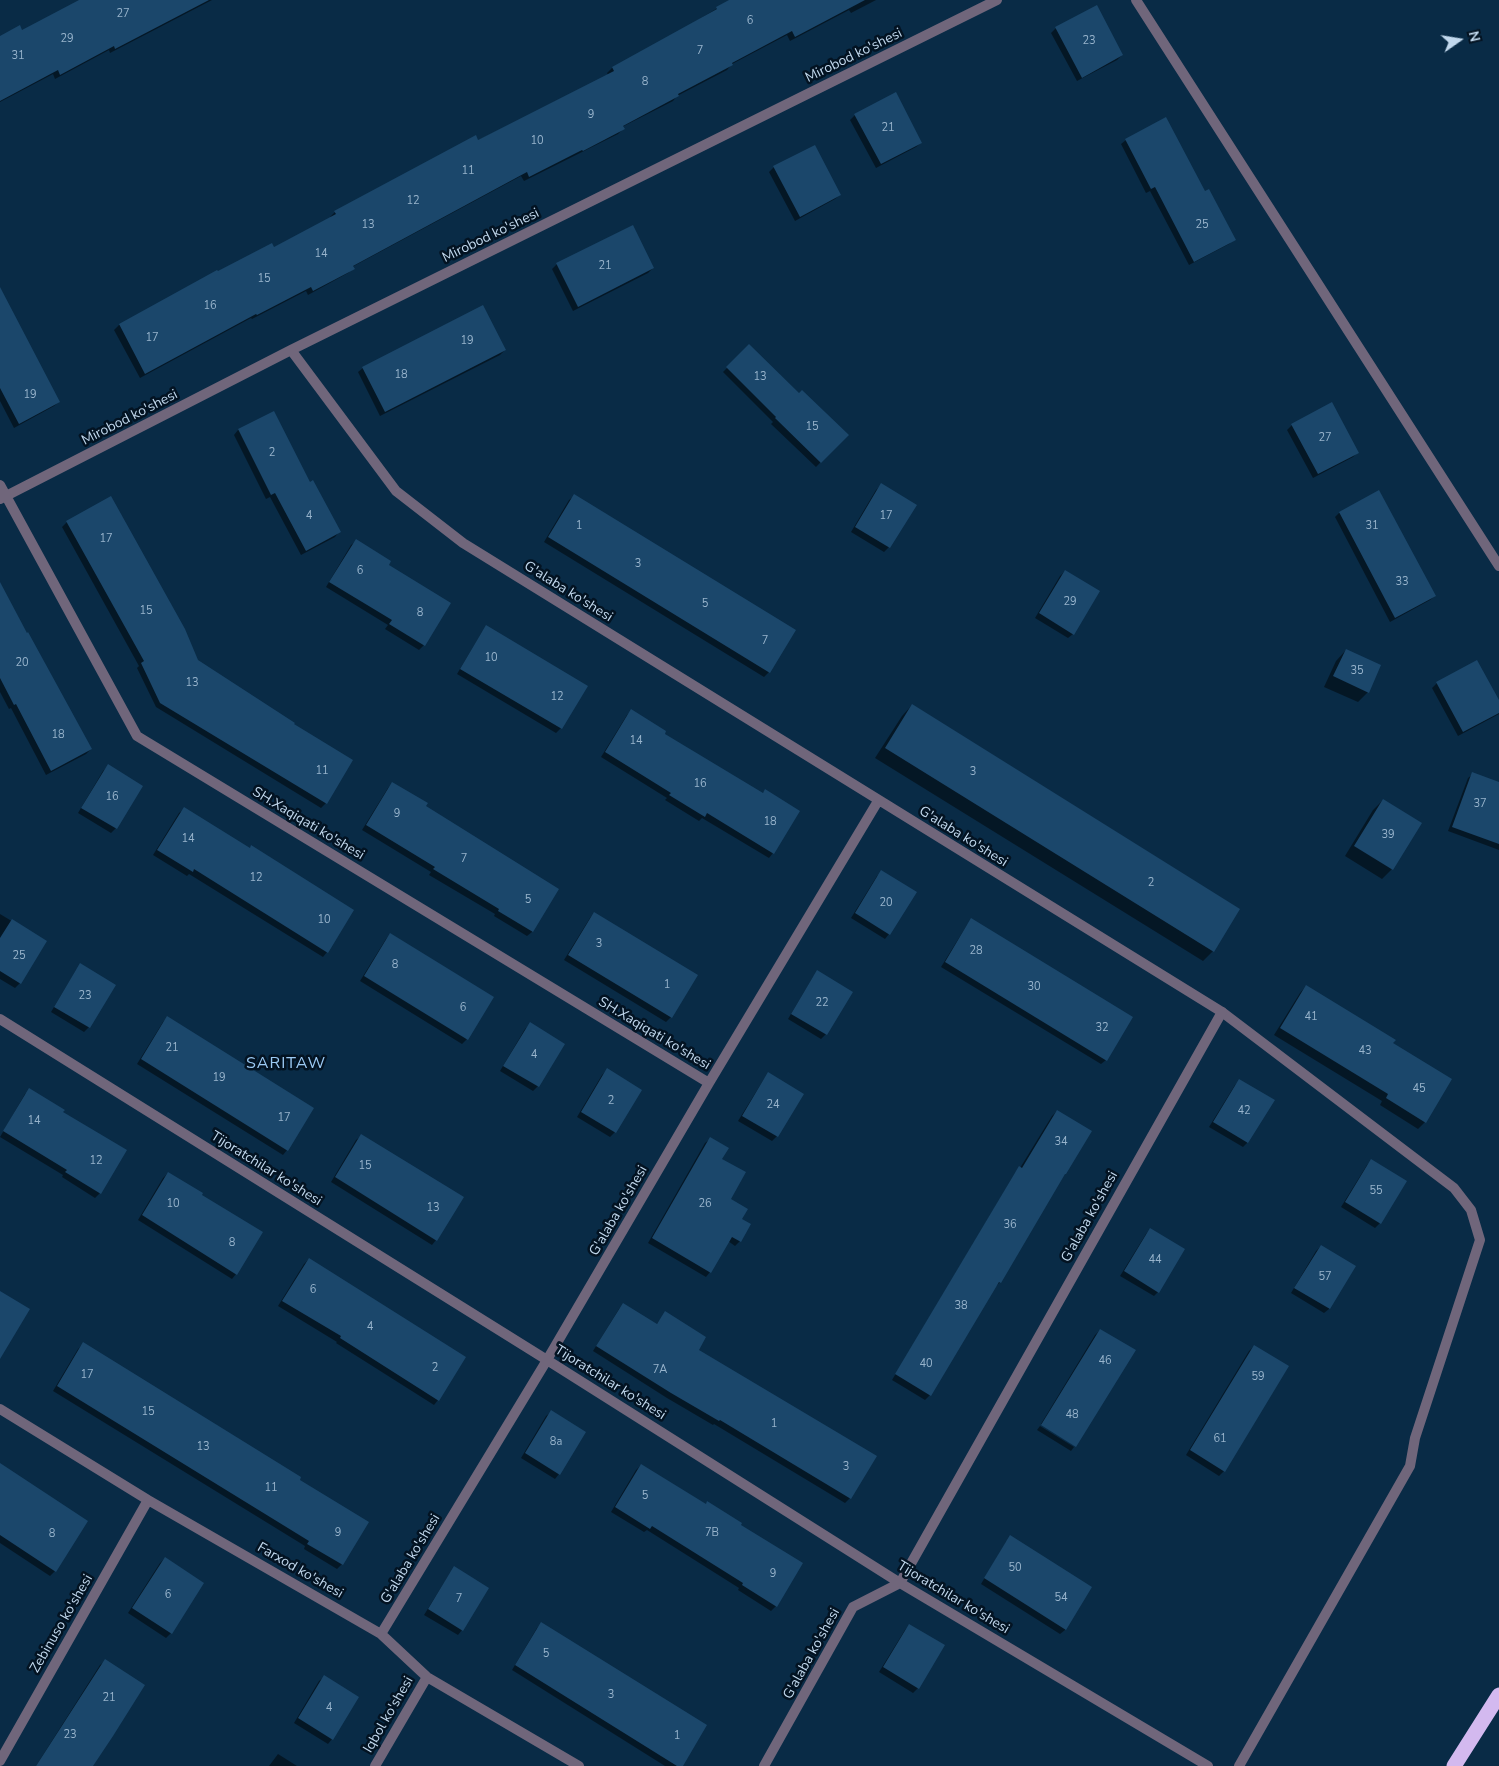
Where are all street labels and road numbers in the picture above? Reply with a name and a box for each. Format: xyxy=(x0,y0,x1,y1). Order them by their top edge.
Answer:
street label: Mirobod ko'shesi xyxy=(803,25,905,87)
street label: Mirobod ko'shesi xyxy=(440,205,542,267)
street label: Mirobod ko'shesi xyxy=(79,387,181,449)
street label: G'alaba ko'shesi xyxy=(521,558,615,626)
street label: SH.Xaqiqati ko'shesi xyxy=(249,784,367,864)
street label: G'alaba ko'shesi xyxy=(916,803,1010,871)
street label: SH.Xaqiqati ko'shesi xyxy=(595,994,713,1074)
street label: Tijoratchilar ko'shesi xyxy=(207,1128,325,1210)
street label: G'alaba ko'shesi xyxy=(586,1163,652,1259)
street label: G'alaba ko'shesi xyxy=(1058,1169,1122,1265)
street label: Tijoratchilar ko'shesi xyxy=(551,1342,669,1424)
street label: G'alaba ko'shesi xyxy=(378,1511,444,1607)
street label: Farxod ko'shesi xyxy=(254,1540,346,1602)
street label: Tijoratchilar ko'shesi xyxy=(894,1558,1012,1638)
street label: Zebinuso ko'shesi xyxy=(27,1572,97,1676)
street label: G'alaba ko'shesi xyxy=(780,1606,844,1702)
street label: Iqbol ko'shesi xyxy=(360,1674,418,1756)

